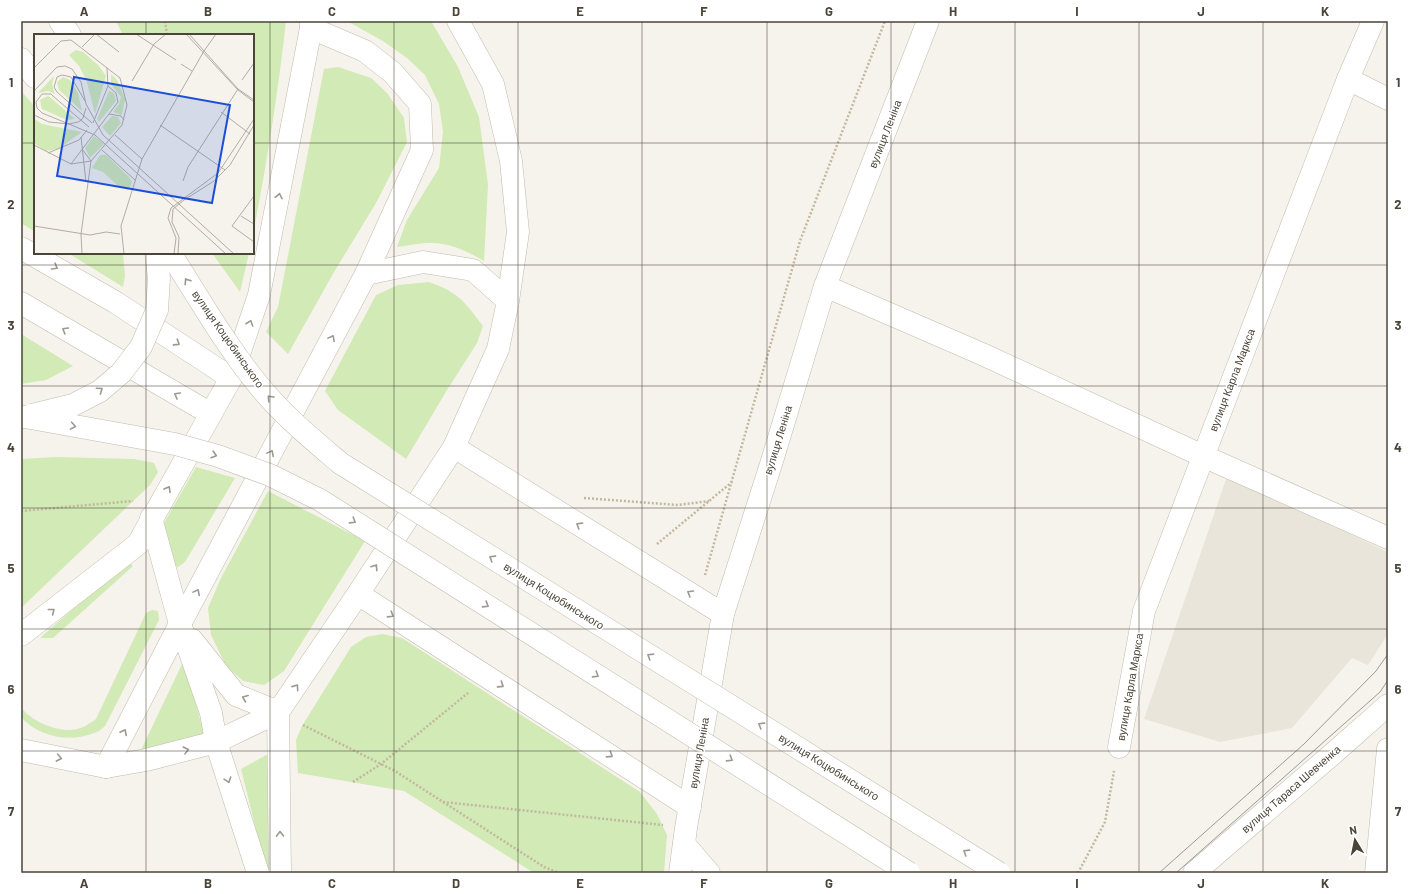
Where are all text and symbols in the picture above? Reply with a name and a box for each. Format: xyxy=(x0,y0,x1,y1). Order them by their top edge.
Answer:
text: A xyxy=(80,3,89,19)
text: B xyxy=(204,3,212,19)
text: C xyxy=(328,3,336,19)
text: D xyxy=(452,3,460,19)
text: E xyxy=(576,3,584,19)
text: F xyxy=(700,3,708,19)
text: G xyxy=(825,3,833,19)
text: H xyxy=(949,3,957,19)
text: I xyxy=(1075,3,1079,19)
text: J xyxy=(1197,3,1205,19)
text: K xyxy=(1321,3,1329,19)
inset map xyxy=(34,34,254,254)
text: 1 xyxy=(9,74,13,90)
text: 1 xyxy=(1396,74,1400,90)
street label: вулиця Леніна xyxy=(866,97,904,170)
one-way arrow xyxy=(274,193,282,199)
text: 2 xyxy=(7,196,15,212)
text: 2 xyxy=(1394,196,1402,212)
one-way arrow xyxy=(51,263,58,270)
one-way arrow xyxy=(185,278,192,285)
street label: вулиця Коцюбинського xyxy=(190,288,267,390)
text: 3 xyxy=(7,317,15,333)
text: 3 xyxy=(1394,317,1402,333)
one-way arrow xyxy=(245,319,254,326)
street label: вулиця Карла Маркса xyxy=(1206,326,1257,433)
one-way arrow xyxy=(62,327,69,334)
one-way arrow xyxy=(327,335,334,342)
one-way arrow xyxy=(173,338,180,346)
one-way arrow xyxy=(96,388,103,395)
one-way arrow xyxy=(174,392,181,399)
one-way arrow xyxy=(268,395,275,403)
street label: вулиця Леніна xyxy=(761,403,795,476)
one-way arrow xyxy=(70,421,76,429)
text: 4 xyxy=(7,439,15,455)
text: 4 xyxy=(1394,439,1402,455)
one-way arrow xyxy=(266,449,273,457)
one-way arrow xyxy=(210,450,217,459)
one-way arrow xyxy=(163,486,170,493)
one-way arrow xyxy=(348,516,355,523)
one-way arrow xyxy=(576,522,583,529)
one-way arrow xyxy=(489,555,496,562)
street label: вулиця Коцюбинського xyxy=(502,559,607,632)
text: 5 xyxy=(7,560,15,576)
text: 5 xyxy=(1394,560,1402,576)
one-way arrow xyxy=(371,564,378,571)
one-way arrow xyxy=(192,589,199,596)
one-way arrow xyxy=(687,590,694,598)
one-way arrow xyxy=(482,601,489,608)
one-way arrow xyxy=(47,609,54,616)
one-way arrow xyxy=(387,610,394,618)
street label: вулиця Карла Маркса xyxy=(1114,631,1146,742)
one-way arrow xyxy=(647,653,654,661)
one-way arrow xyxy=(592,670,599,678)
one-way arrow xyxy=(497,680,504,687)
text: 6 xyxy=(8,681,15,697)
text: 6 xyxy=(1395,681,1402,697)
one-way arrow xyxy=(291,684,299,691)
one-way arrow xyxy=(241,695,248,703)
street label: вулиця Леніна xyxy=(686,716,711,789)
one-way arrow xyxy=(758,722,765,729)
one-way arrow xyxy=(119,729,126,736)
street label: вулиця Коцюбинського xyxy=(777,730,882,803)
street label: вулиця Тараса Шевченка xyxy=(1239,742,1343,835)
one-way arrow xyxy=(183,746,190,754)
one-way arrow xyxy=(606,750,613,758)
one-way arrow xyxy=(56,753,62,762)
one-way arrow xyxy=(725,755,732,762)
one-way arrow xyxy=(223,776,232,783)
text: 7 xyxy=(8,803,15,819)
text: 7 xyxy=(1395,803,1402,819)
north arrow xyxy=(1335,820,1375,860)
text: N xyxy=(1348,823,1358,837)
one-way arrow xyxy=(275,831,284,837)
one-way arrow xyxy=(963,850,970,857)
text: A xyxy=(80,875,89,891)
text: B xyxy=(204,875,212,891)
text: C xyxy=(328,875,336,891)
text: D xyxy=(452,875,460,891)
text: E xyxy=(576,875,584,891)
text: F xyxy=(700,875,708,891)
text: G xyxy=(825,875,833,891)
text: H xyxy=(949,875,957,891)
text: I xyxy=(1075,875,1079,891)
text: J xyxy=(1197,875,1205,891)
text: K xyxy=(1321,875,1329,891)

